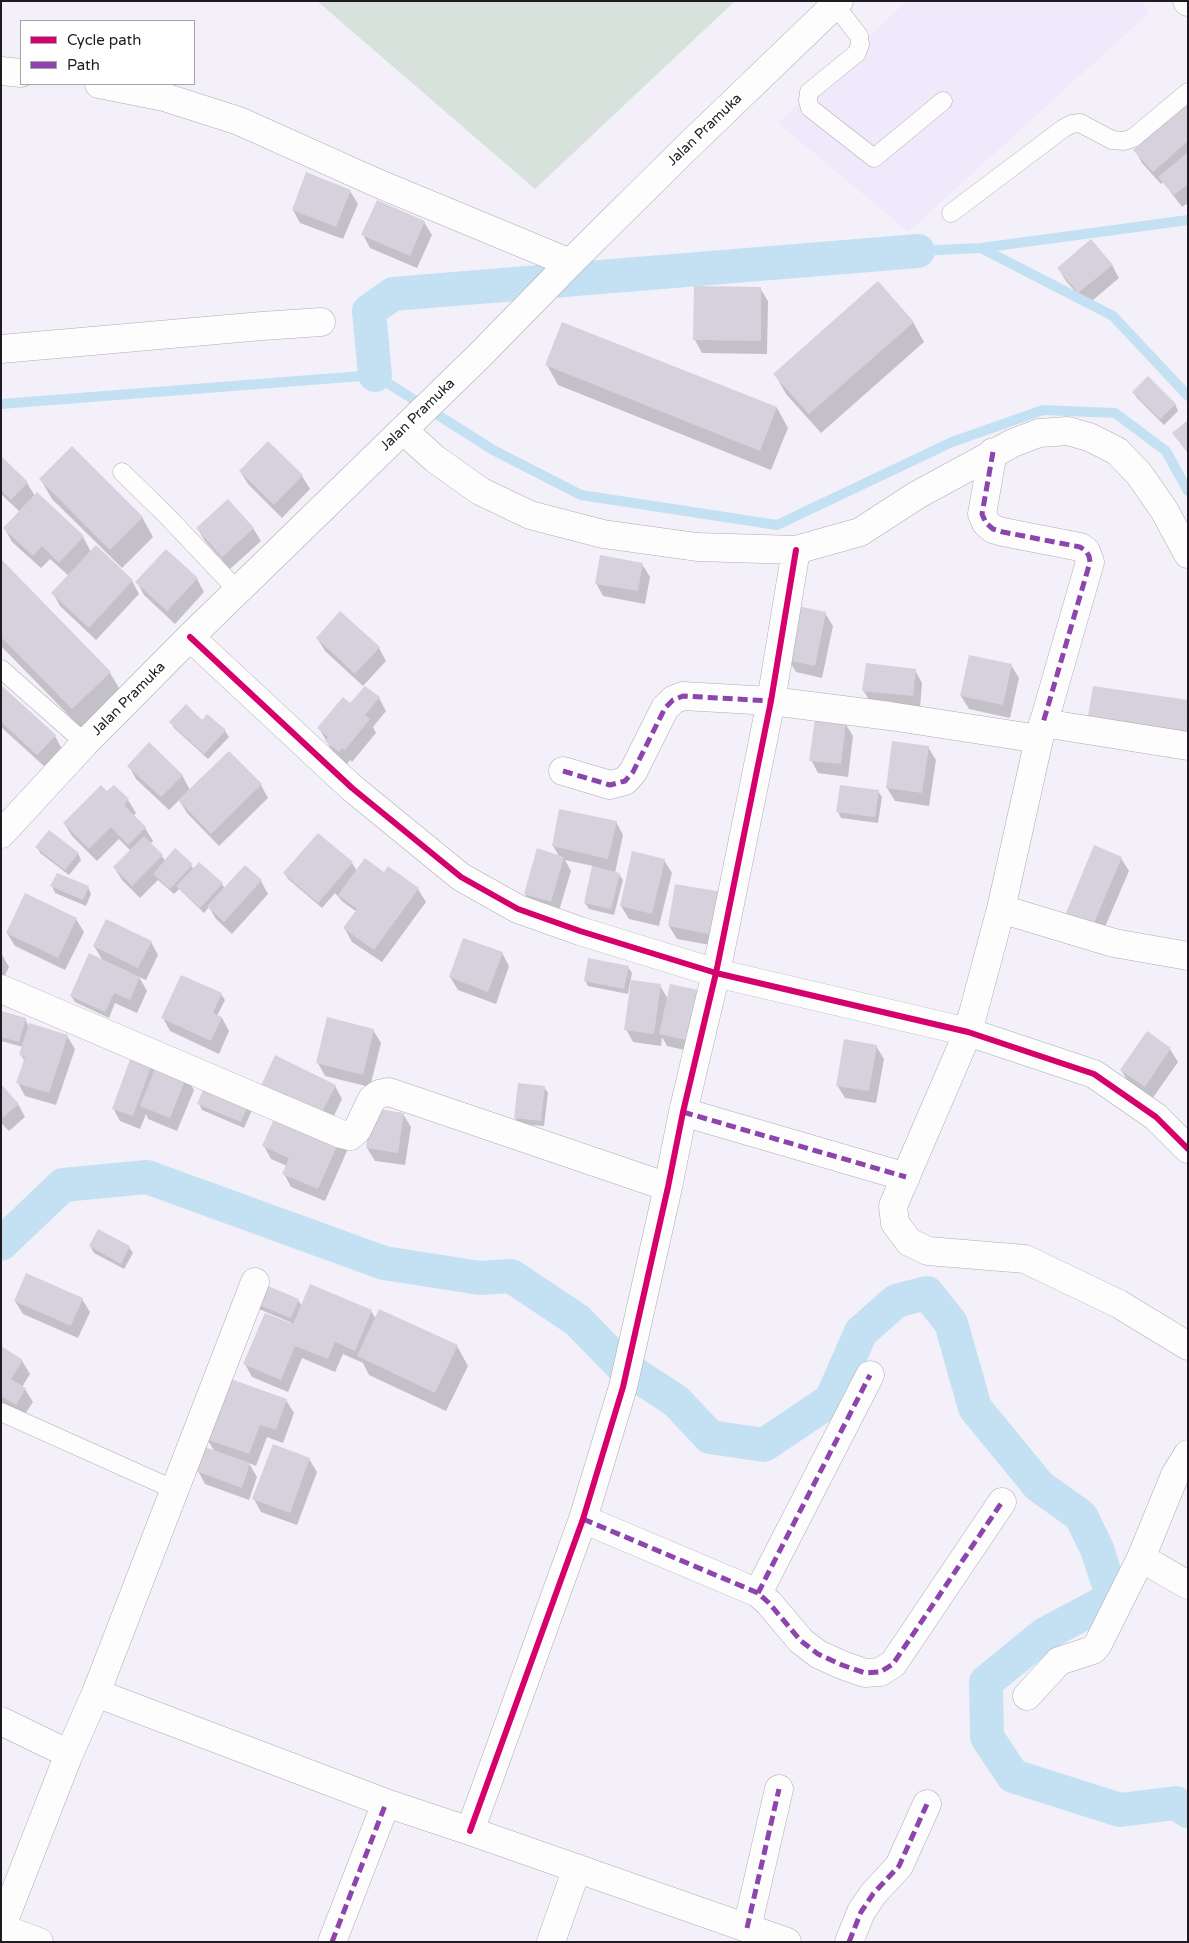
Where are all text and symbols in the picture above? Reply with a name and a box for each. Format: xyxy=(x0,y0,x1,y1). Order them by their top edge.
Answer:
legend xyxy=(20,20,195,85)
text: Cycle path xyxy=(67,31,141,49)
text: Path xyxy=(67,56,100,74)
street label: Jalan Pramuka xyxy=(664,90,746,170)
street label: Jalan Pramuka xyxy=(377,375,459,455)
street label: Jalan Pramuka xyxy=(89,659,169,739)

